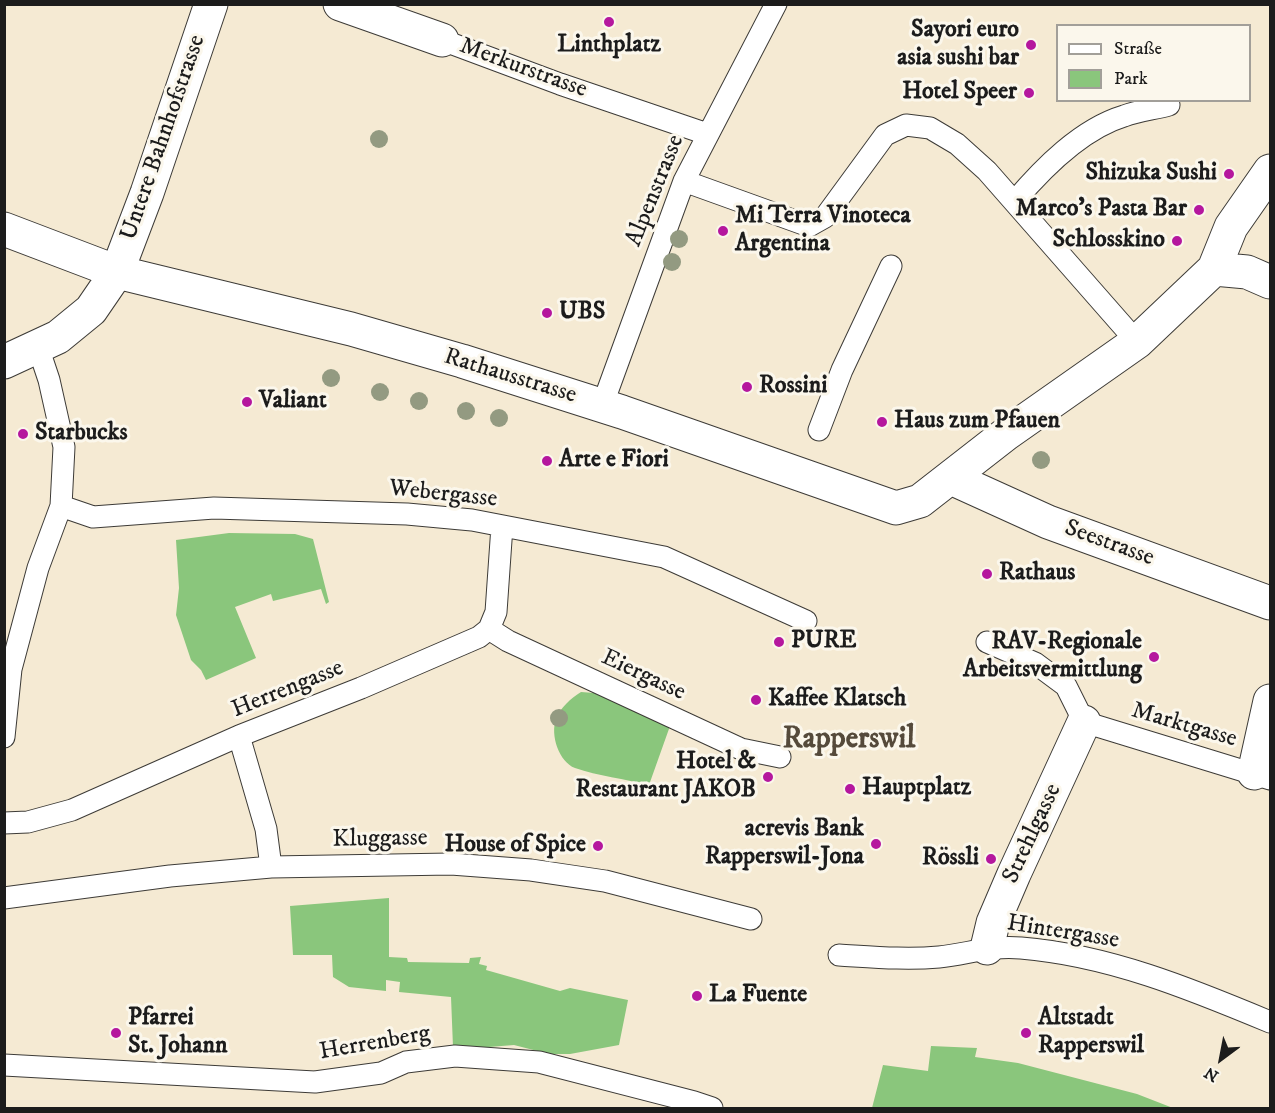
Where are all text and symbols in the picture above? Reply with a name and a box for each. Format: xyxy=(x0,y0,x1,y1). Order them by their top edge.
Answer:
marker: Linthplatz xyxy=(602,15,616,29)
place label: Sayori euro asia sushi bar xyxy=(897,17,1019,73)
legend xyxy=(1056,24,1251,102)
street label: Untere Bahnhofstrasse xyxy=(115,32,213,244)
place label: Linthplatz xyxy=(557,32,661,60)
street label: Merkurstrasse xyxy=(455,33,591,105)
marker: Sayori euro asia sushi bar xyxy=(1024,38,1038,52)
text: Straße xyxy=(1114,38,1162,60)
text: Park xyxy=(1114,68,1148,90)
place label: Hotel Speer xyxy=(902,79,1017,107)
marker: Hotel Speer xyxy=(1022,86,1036,100)
street label: Alpenstrasse xyxy=(621,131,691,251)
place label: Shizuka Sushi xyxy=(1085,160,1217,188)
marker: Shizuka Sushi xyxy=(1222,167,1236,181)
place label: Marco's Pasta Bar xyxy=(1016,196,1187,224)
place label: Mi Terra Vinoteca Argentina xyxy=(735,203,911,259)
marker: Marco's Pasta Bar xyxy=(1192,203,1206,217)
marker: Mi Terra Vinoteca Argentina xyxy=(716,224,730,238)
place label: Schlosskino xyxy=(1052,227,1165,255)
marker: Schlosskino xyxy=(1170,234,1184,248)
place label: UBS xyxy=(559,299,605,327)
marker: UBS xyxy=(540,306,554,320)
street label: Rathausstrasse xyxy=(440,343,580,411)
place label: Rossini xyxy=(759,373,827,401)
marker: Rossini xyxy=(740,380,754,394)
place label: Valiant xyxy=(259,388,327,416)
marker: Valiant xyxy=(240,395,254,409)
place label: Haus zum Pfauen xyxy=(894,408,1060,436)
marker: Haus zum Pfauen xyxy=(875,415,889,429)
place label: Starbucks xyxy=(35,420,127,448)
marker: Starbucks xyxy=(16,427,30,441)
place label: Arte e Fiori xyxy=(559,447,669,475)
marker: Arte e Fiori xyxy=(540,454,554,468)
street label: Webergasse xyxy=(387,475,499,515)
street label: Seestrasse xyxy=(1060,515,1158,573)
place label: Rathaus xyxy=(999,560,1075,588)
marker: Rathaus xyxy=(980,567,994,581)
place label: PURE xyxy=(791,628,856,656)
place label: RAV-Regionale Arbeitsvermittlung xyxy=(963,629,1142,685)
marker: PURE xyxy=(772,635,786,649)
street label: Eiergasse xyxy=(596,644,690,708)
marker: RAV-Regionale Arbeitsvermittlung xyxy=(1147,650,1161,664)
street label: Herrengasse xyxy=(228,655,348,725)
place label: Kaffee Klatsch xyxy=(768,686,906,714)
marker: Kaffee Klatsch xyxy=(749,693,763,707)
street label: Marktgasse xyxy=(1128,697,1240,755)
district label: Rapperswil xyxy=(783,723,915,759)
place label: Hotel & Restaurant JAKOB xyxy=(576,749,756,805)
marker: Hotel & Restaurant JAKOB xyxy=(761,770,775,784)
place label: Hauptplatz xyxy=(862,775,971,803)
street label: Strehlgasse xyxy=(997,780,1069,888)
marker: Hauptplatz xyxy=(843,782,857,796)
place label: acrevis Bank Rapperswil-Jona xyxy=(705,816,864,872)
street label: Kluggasse xyxy=(332,825,428,855)
place label: House of Spice xyxy=(444,832,586,860)
marker: acrevis Bank Rapperswil-Jona xyxy=(869,837,883,851)
marker: House of Spice xyxy=(591,839,605,853)
place label: Rössli xyxy=(922,845,979,873)
marker: Rössli xyxy=(984,852,998,866)
street label: Hintergasse xyxy=(1005,910,1121,956)
place label: La Fuente xyxy=(709,982,807,1010)
marker: La Fuente xyxy=(690,989,704,1003)
place label: Pfarrei St. Johann xyxy=(128,1005,228,1061)
place label: Altstadt Rapperswil xyxy=(1038,1005,1144,1061)
street label: Herrenberg xyxy=(317,1020,433,1068)
marker: Pfarrei St. Johann xyxy=(109,1026,123,1040)
marker: Altstadt Rapperswil xyxy=(1019,1026,1033,1040)
north arrow xyxy=(1191,1029,1251,1089)
text: N xyxy=(1201,1062,1222,1086)

